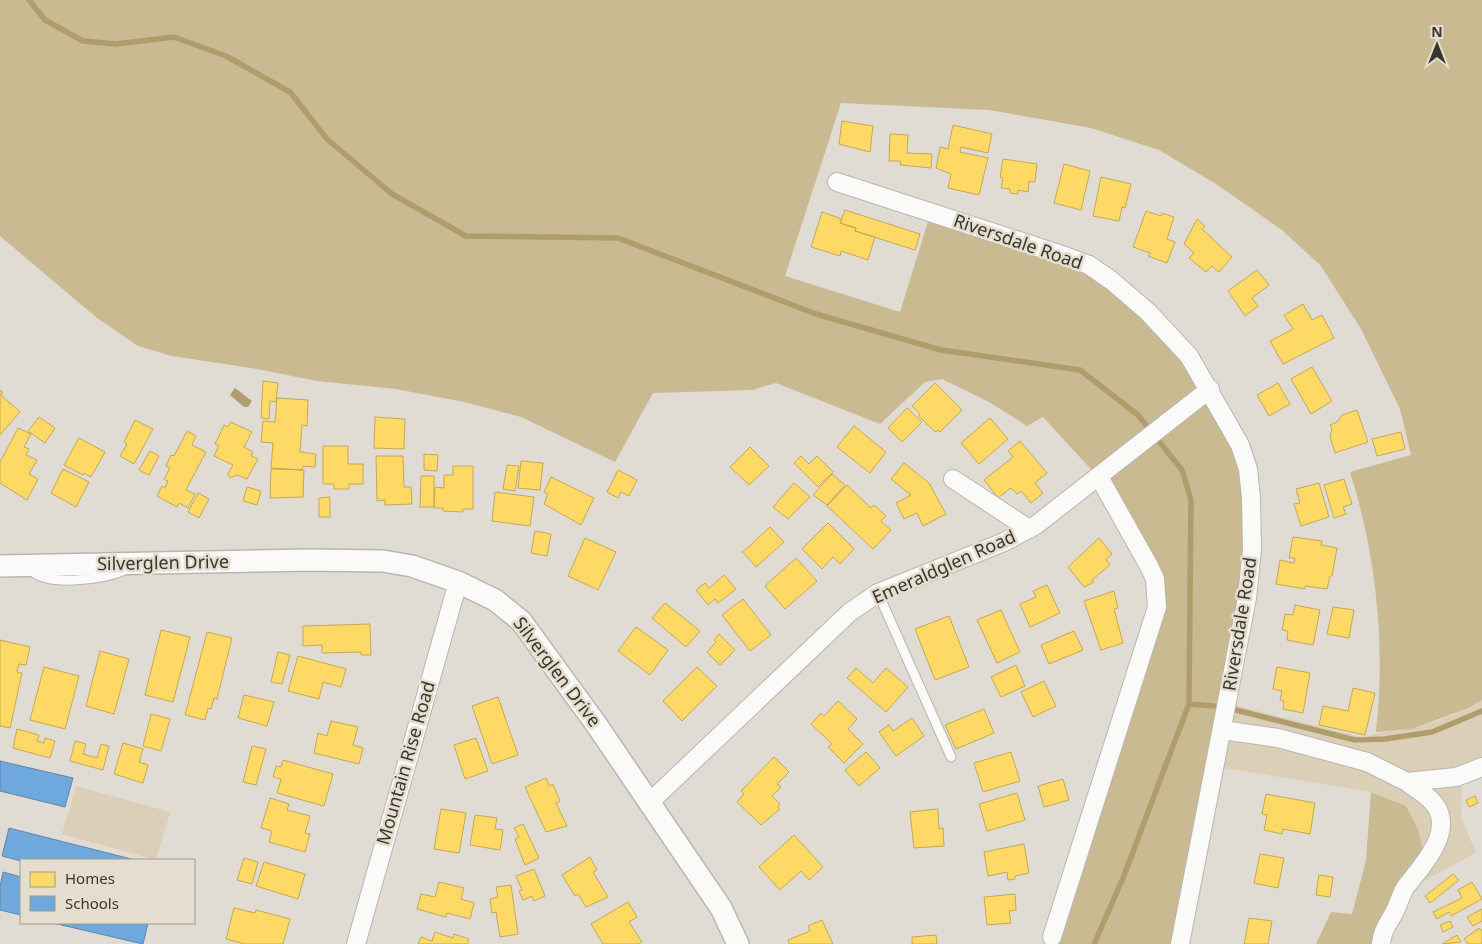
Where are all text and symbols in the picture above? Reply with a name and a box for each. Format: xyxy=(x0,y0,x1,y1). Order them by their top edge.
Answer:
north arrow xyxy=(1412,20,1462,70)
text: N xyxy=(1431,22,1443,41)
street label: Riversdale Road xyxy=(951,208,1086,274)
street label: Emeraldglen Road xyxy=(868,524,1019,609)
street label: Silverglen Drive xyxy=(97,549,229,575)
street label: Riversdale Road xyxy=(1217,555,1261,692)
street label: Silverglen Drive xyxy=(509,612,607,731)
street label: Mountain Rise Road xyxy=(370,678,440,847)
legend xyxy=(20,859,195,924)
text: Homes xyxy=(65,868,115,888)
text: Schools xyxy=(65,893,119,913)

